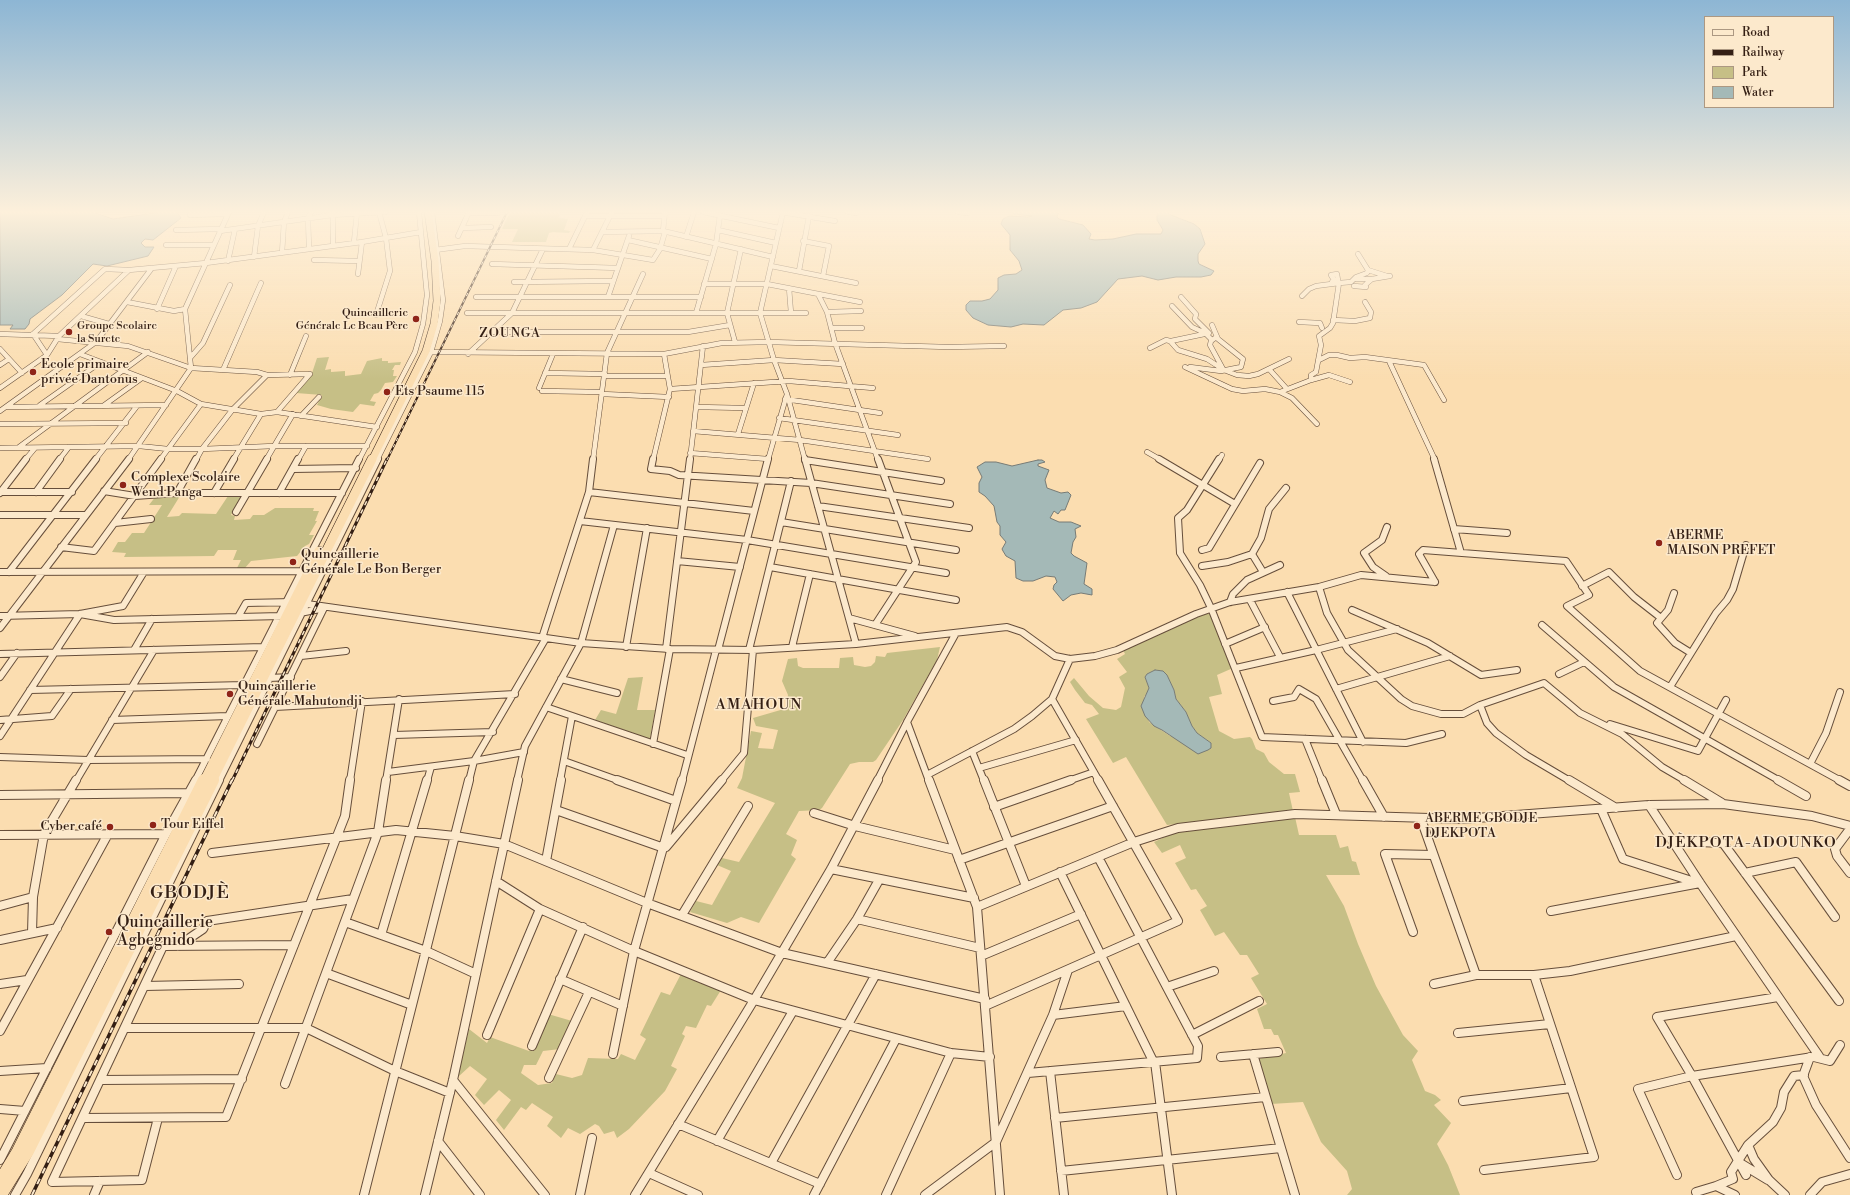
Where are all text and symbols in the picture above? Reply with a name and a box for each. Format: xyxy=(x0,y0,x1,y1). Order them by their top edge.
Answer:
legend xyxy=(1704,16,1834,108)
text: Road xyxy=(1742,25,1770,40)
text: Railway xyxy=(1742,45,1784,60)
text: Park xyxy=(1742,65,1767,80)
text: Water xyxy=(1742,85,1774,100)
place label: Quincaillerie Générale Le Beau Père xyxy=(296,306,408,332)
marker: Quincaillerie Générale Le Beau Père xyxy=(411,314,421,324)
place label: Groupe Scolaire la Surete xyxy=(77,319,157,345)
district label: ZOUNGA xyxy=(479,326,541,342)
marker: Groupe Scolaire la Surete xyxy=(64,327,74,337)
place label: Ecole primaire privée Dantonus xyxy=(41,357,138,388)
marker: Ecole primaire privée Dantonus xyxy=(28,367,38,377)
place label: Ets Psaume 115 xyxy=(395,384,484,400)
marker: Ets Psaume 115 xyxy=(382,387,392,397)
place label: Complexe Scolaire Wend Panga xyxy=(131,470,240,501)
marker: Complexe Scolaire Wend Panga xyxy=(118,480,128,490)
place label: ABERME MAISON PREFET xyxy=(1667,528,1776,559)
marker: ABERME MAISON PREFET xyxy=(1654,538,1664,548)
place label: Quincaillerie Générale Le Bon Berger xyxy=(301,547,441,578)
marker: Quincaillerie Générale Le Bon Berger xyxy=(288,557,298,567)
place label: Quincaillerie Générale Mahutondji xyxy=(238,679,362,710)
marker: Quincaillerie Générale Mahutondji xyxy=(225,689,235,699)
district label: AMAHOUN xyxy=(716,696,802,714)
place label: ABERME GBODJE DJEKPOTA xyxy=(1425,811,1537,842)
place label: Tour Eiffel xyxy=(161,817,224,833)
place label: Cyber café xyxy=(41,819,102,835)
marker: Tour Eiffel xyxy=(148,820,158,830)
marker: ABERME GBODJE DJEKPOTA xyxy=(1412,821,1422,831)
marker: Cyber café xyxy=(105,822,115,832)
district label: DJÈKPOTA-ADOUNKO xyxy=(1655,834,1837,852)
district label: GBODJÈ xyxy=(150,883,230,905)
place label: Quincaillerie Agbegnido xyxy=(117,913,213,951)
marker: Quincaillerie Agbegnido xyxy=(104,927,114,937)

